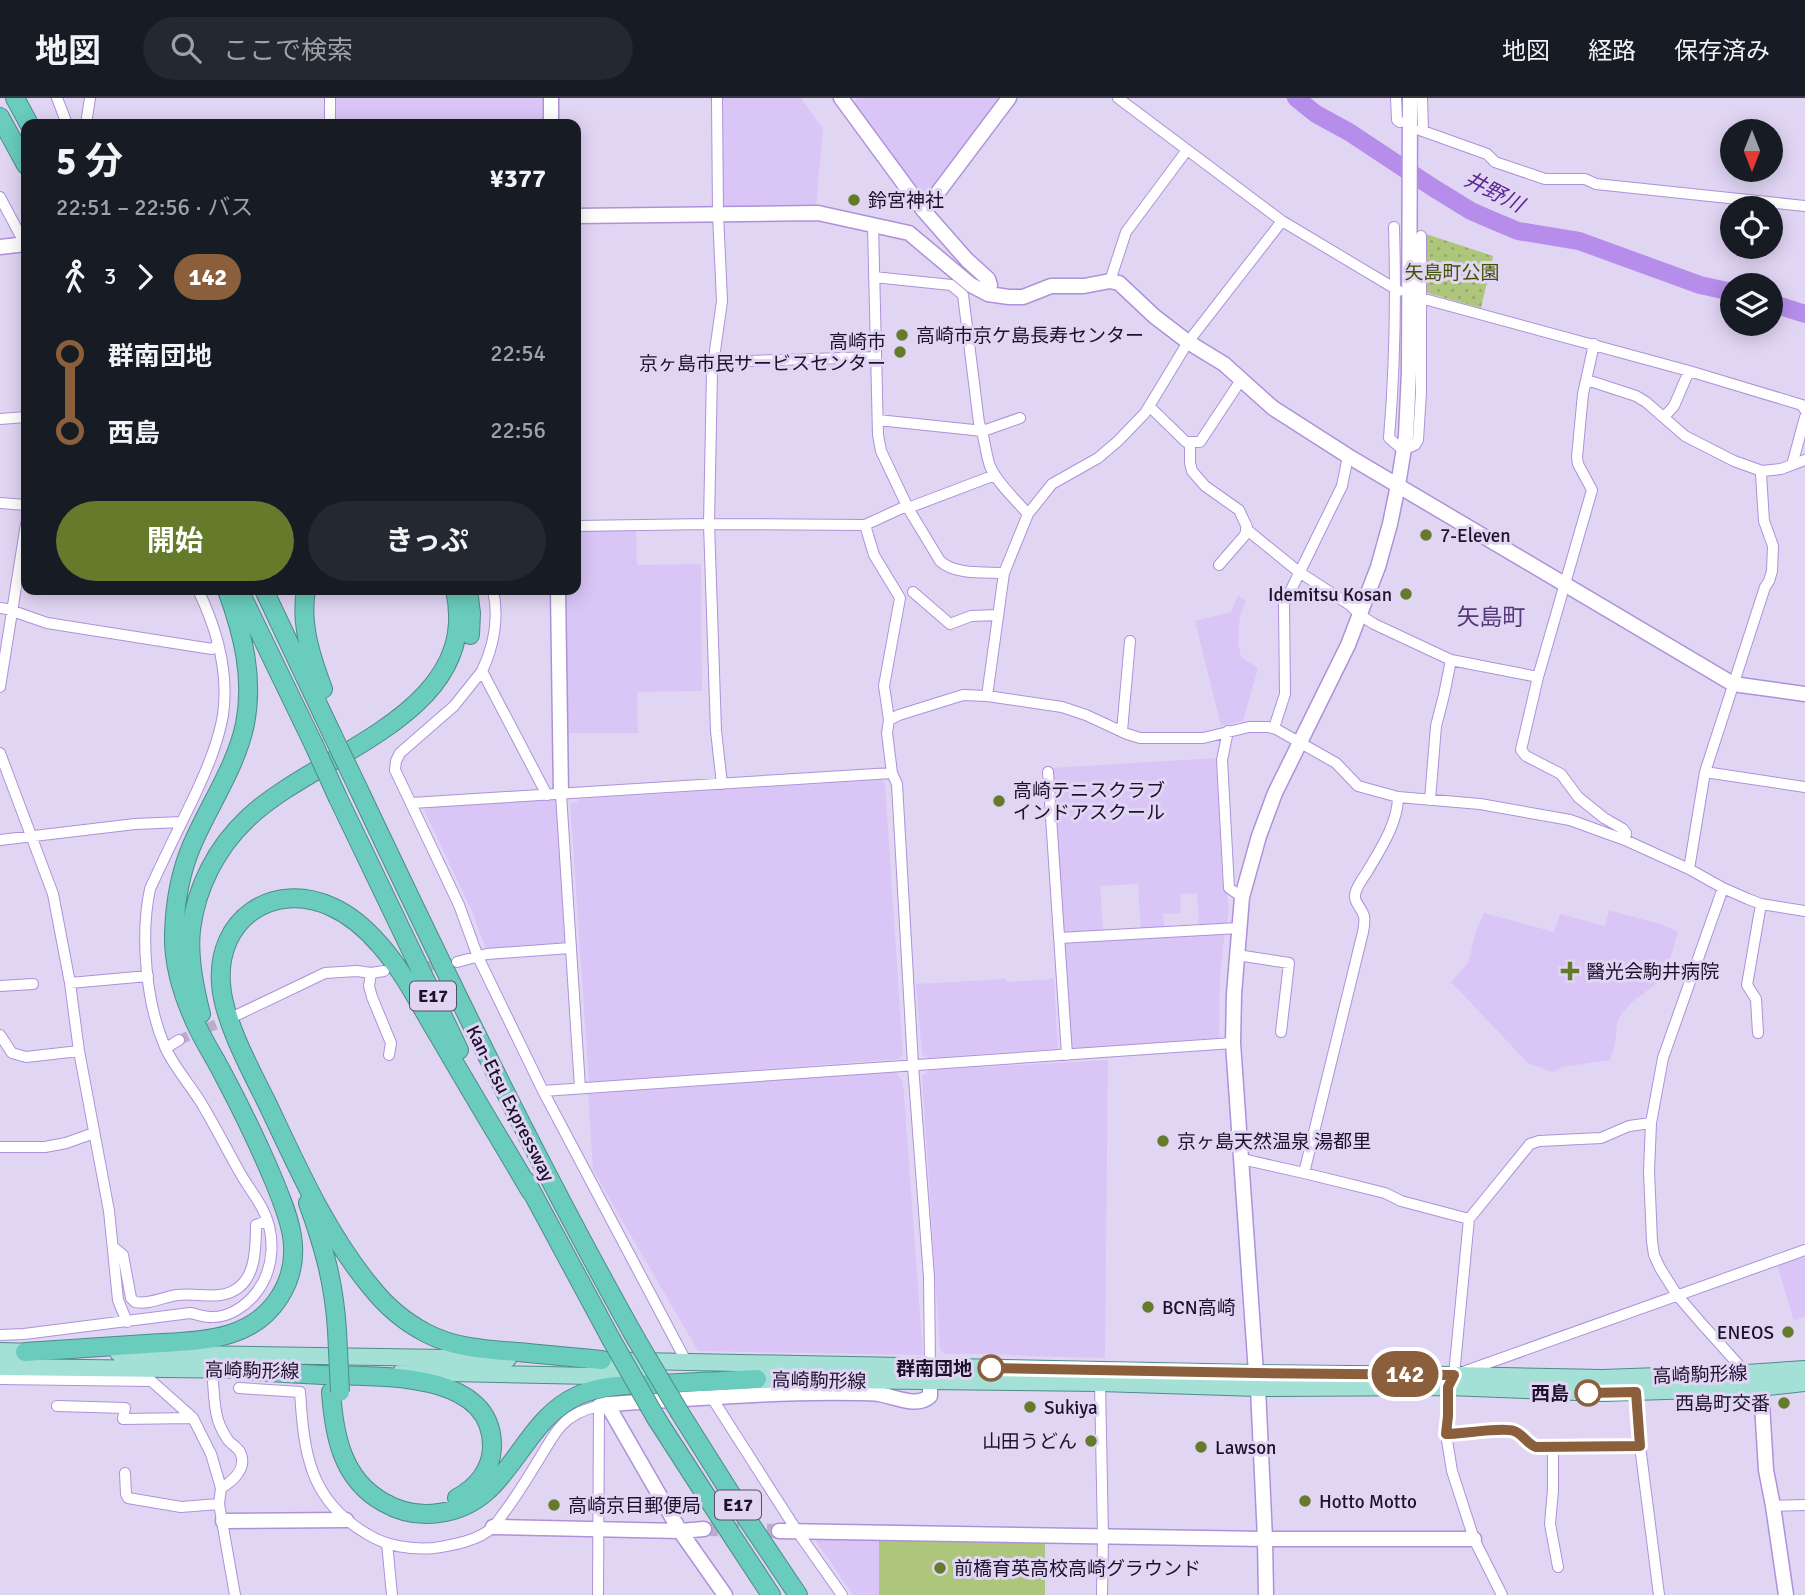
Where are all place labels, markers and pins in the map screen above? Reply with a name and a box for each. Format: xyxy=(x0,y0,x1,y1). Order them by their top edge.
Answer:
place label: 鈴宮神社 xyxy=(868,189,944,213)
marker: 鈴宮神社 xyxy=(846,192,862,208)
place label: 高崎市京ケ島長寿センター xyxy=(916,324,1144,348)
marker: 高崎市京ケ島長寿センター xyxy=(894,327,910,343)
place label: 高崎市 京ヶ島市民サービスセンター xyxy=(639,330,886,376)
marker: 高崎市 京ヶ島市民サービスセンター xyxy=(892,344,908,360)
place label: 7-Eleven xyxy=(1440,524,1511,548)
marker: 7-Eleven xyxy=(1418,527,1434,543)
place label: Idemitsu Kosan xyxy=(1268,583,1392,607)
marker: Idemitsu Kosan xyxy=(1398,586,1414,602)
place label: 高崎テニスクラブ インドアスクール xyxy=(1013,779,1165,825)
marker: 高崎テニスクラブ インドアスクール xyxy=(991,793,1007,809)
place label: 醫光会駒井病院 xyxy=(1586,960,1719,984)
marker: 醫光会駒井病院 xyxy=(1560,961,1580,981)
place label: 京ヶ島天然温泉 湯都里 xyxy=(1177,1130,1371,1154)
marker: 京ヶ島天然温泉 湯都里 xyxy=(1155,1133,1171,1149)
place label: BCN高崎 xyxy=(1162,1296,1236,1320)
marker: BCN高崎 xyxy=(1140,1299,1156,1315)
place label: ENEOS xyxy=(1717,1321,1774,1345)
marker: ENEOS xyxy=(1780,1324,1796,1340)
marker: 群南団地 xyxy=(978,1355,1004,1381)
place label: 群南団地 xyxy=(896,1357,972,1381)
marker: 西島 xyxy=(1575,1380,1601,1406)
place label: 西島 xyxy=(1531,1382,1569,1406)
place label: 西島町交番 xyxy=(1675,1392,1770,1416)
marker: 西島町交番 xyxy=(1776,1395,1792,1411)
place label: Sukiya xyxy=(1044,1396,1098,1420)
marker: Sukiya xyxy=(1022,1399,1038,1415)
place label: 山田うどん xyxy=(982,1430,1077,1454)
marker: 山田うどん xyxy=(1083,1433,1099,1449)
place label: Lawson xyxy=(1215,1436,1276,1460)
marker: Lawson xyxy=(1193,1439,1209,1455)
place label: Hotto Motto xyxy=(1319,1490,1417,1514)
marker: Hotto Motto xyxy=(1297,1493,1313,1509)
place label: 高崎京目郵便局 xyxy=(568,1494,701,1518)
marker: 高崎京目郵便局 xyxy=(546,1497,562,1513)
place label: 前橋育英高校高崎グラウンド xyxy=(954,1557,1201,1581)
marker: 前橋育英高校高崎グラウンド xyxy=(932,1560,948,1576)

